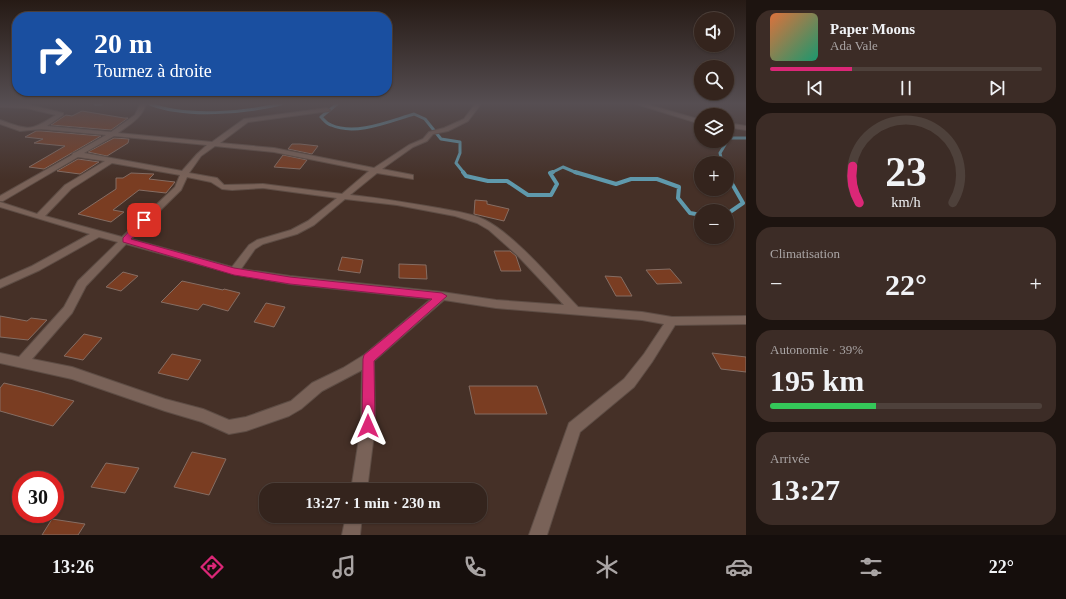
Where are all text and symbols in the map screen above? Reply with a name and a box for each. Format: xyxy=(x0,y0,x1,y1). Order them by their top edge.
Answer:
map controls xyxy=(694,12,734,244)
button: sound xyxy=(694,12,734,52)
text: Paper Moons xyxy=(830,21,915,37)
icon: right xyxy=(28,28,80,80)
text: 20 m xyxy=(94,28,152,59)
text: Ada Vale xyxy=(830,38,878,53)
button: search xyxy=(694,60,734,100)
text: Tournez à droite xyxy=(94,61,212,81)
icon: previous xyxy=(804,77,826,99)
icon: pause xyxy=(895,77,917,99)
icon: next xyxy=(986,77,1008,99)
button: layers xyxy=(694,108,734,148)
text: 23 xyxy=(885,149,927,195)
button: + xyxy=(694,156,734,196)
text: km/h xyxy=(891,193,921,209)
pin xyxy=(127,203,161,237)
button: − xyxy=(694,204,734,244)
icon: arrive xyxy=(133,209,155,231)
text: Climatisation xyxy=(770,246,840,261)
text: 22° xyxy=(885,268,927,301)
text: − xyxy=(770,271,782,296)
text: + xyxy=(1030,271,1042,296)
text: Autonomie · 39% xyxy=(770,342,863,357)
text: 195 km xyxy=(770,364,864,397)
position arrow xyxy=(347,405,389,447)
text: Arrivée xyxy=(770,451,810,466)
speed limit sign: 30 xyxy=(12,471,64,523)
text: 13:27 xyxy=(770,473,840,506)
text: 13:27 · 1 min · 230 m xyxy=(306,495,441,511)
icon: directions xyxy=(198,553,226,581)
icon: music xyxy=(330,553,358,581)
icon: phone xyxy=(461,553,489,581)
icon: climate xyxy=(593,553,621,581)
icon: car xyxy=(725,553,753,581)
icon: filters xyxy=(857,553,885,581)
text: 13:26 xyxy=(52,557,94,577)
text: 22° xyxy=(989,557,1014,577)

